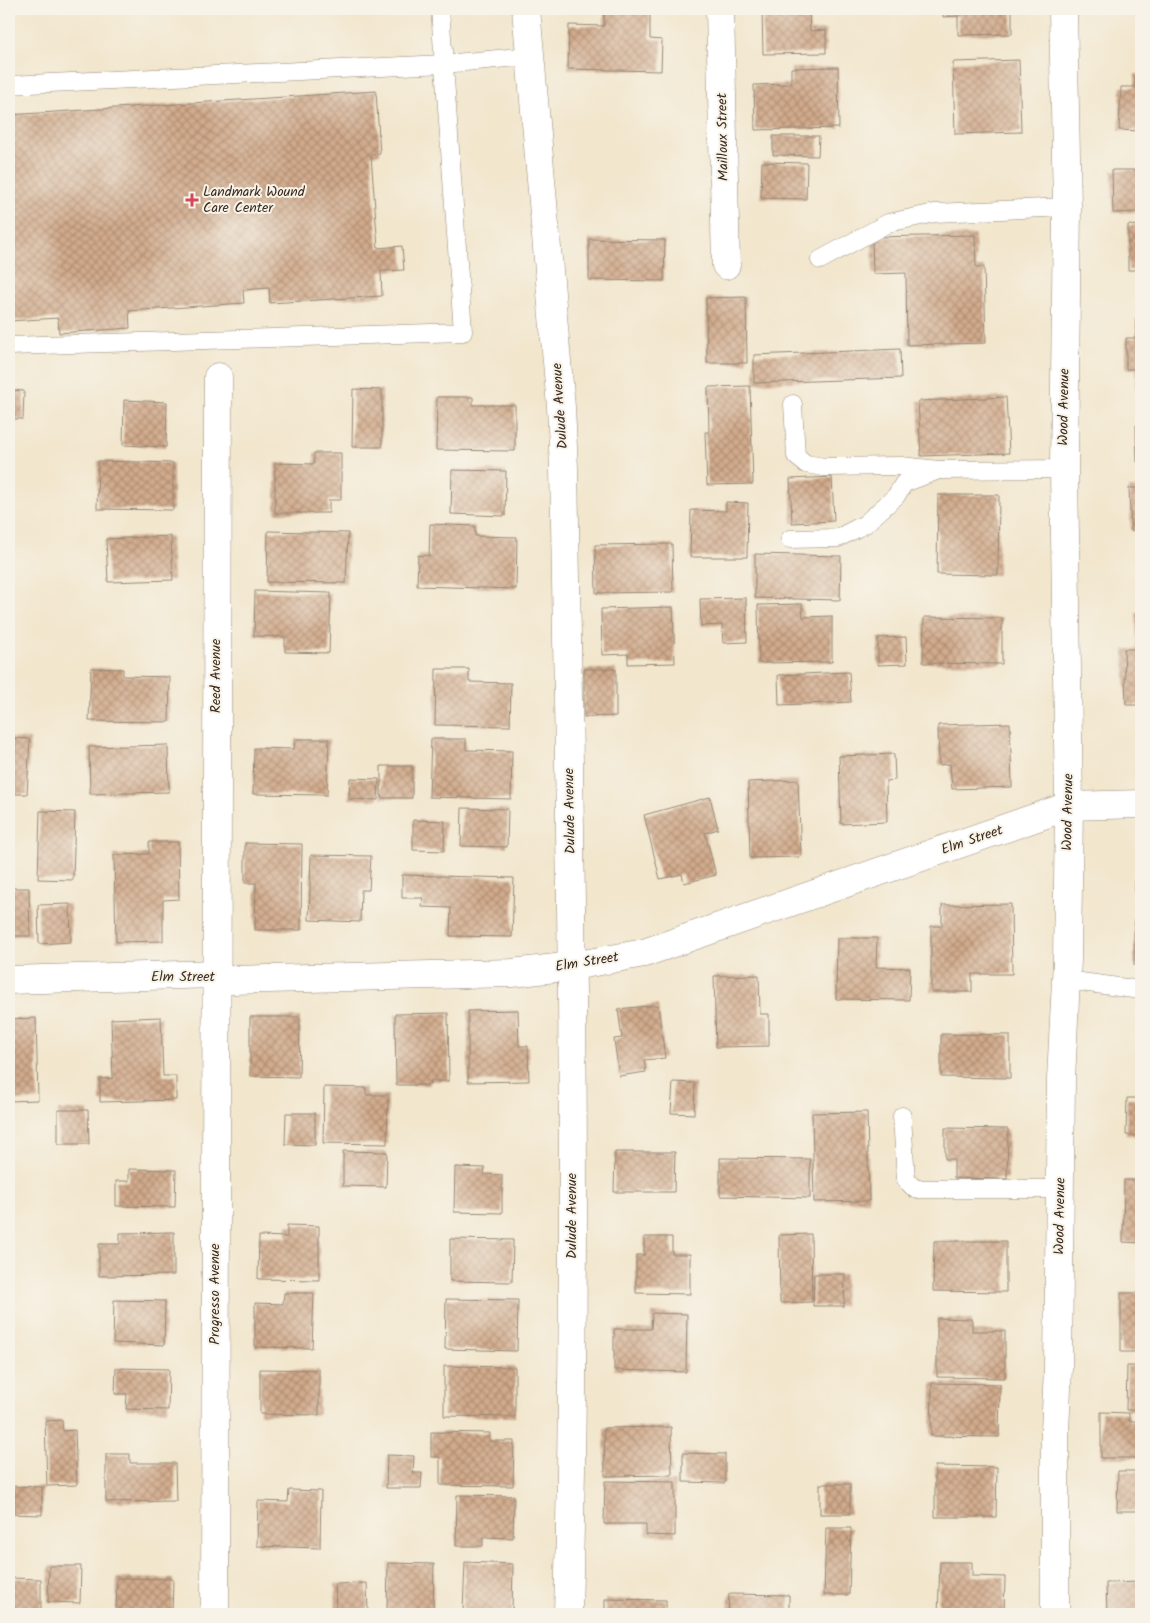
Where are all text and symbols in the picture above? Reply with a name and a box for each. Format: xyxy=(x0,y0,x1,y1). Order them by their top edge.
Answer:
street label: Mailloux Street xyxy=(711,92,735,181)
place label: Landmark Wound Care Center xyxy=(203,181,306,219)
marker: Landmark Wound Care Center xyxy=(185,193,199,207)
street label: Dulude Avenue xyxy=(546,362,574,450)
street label: Wood Avenue xyxy=(1052,367,1076,446)
street label: Reed Avenue xyxy=(205,638,227,713)
street label: Dulude Avenue xyxy=(558,767,582,854)
street label: Wood Avenue xyxy=(1056,772,1080,851)
street label: Elm Street xyxy=(938,819,1006,861)
street label: Elm Street xyxy=(554,946,621,978)
street label: Elm Street xyxy=(151,966,216,988)
street label: Dulude Avenue xyxy=(561,1172,583,1259)
street label: Wood Avenue xyxy=(1048,1176,1072,1255)
street label: Progresso Avenue xyxy=(204,1243,226,1345)

